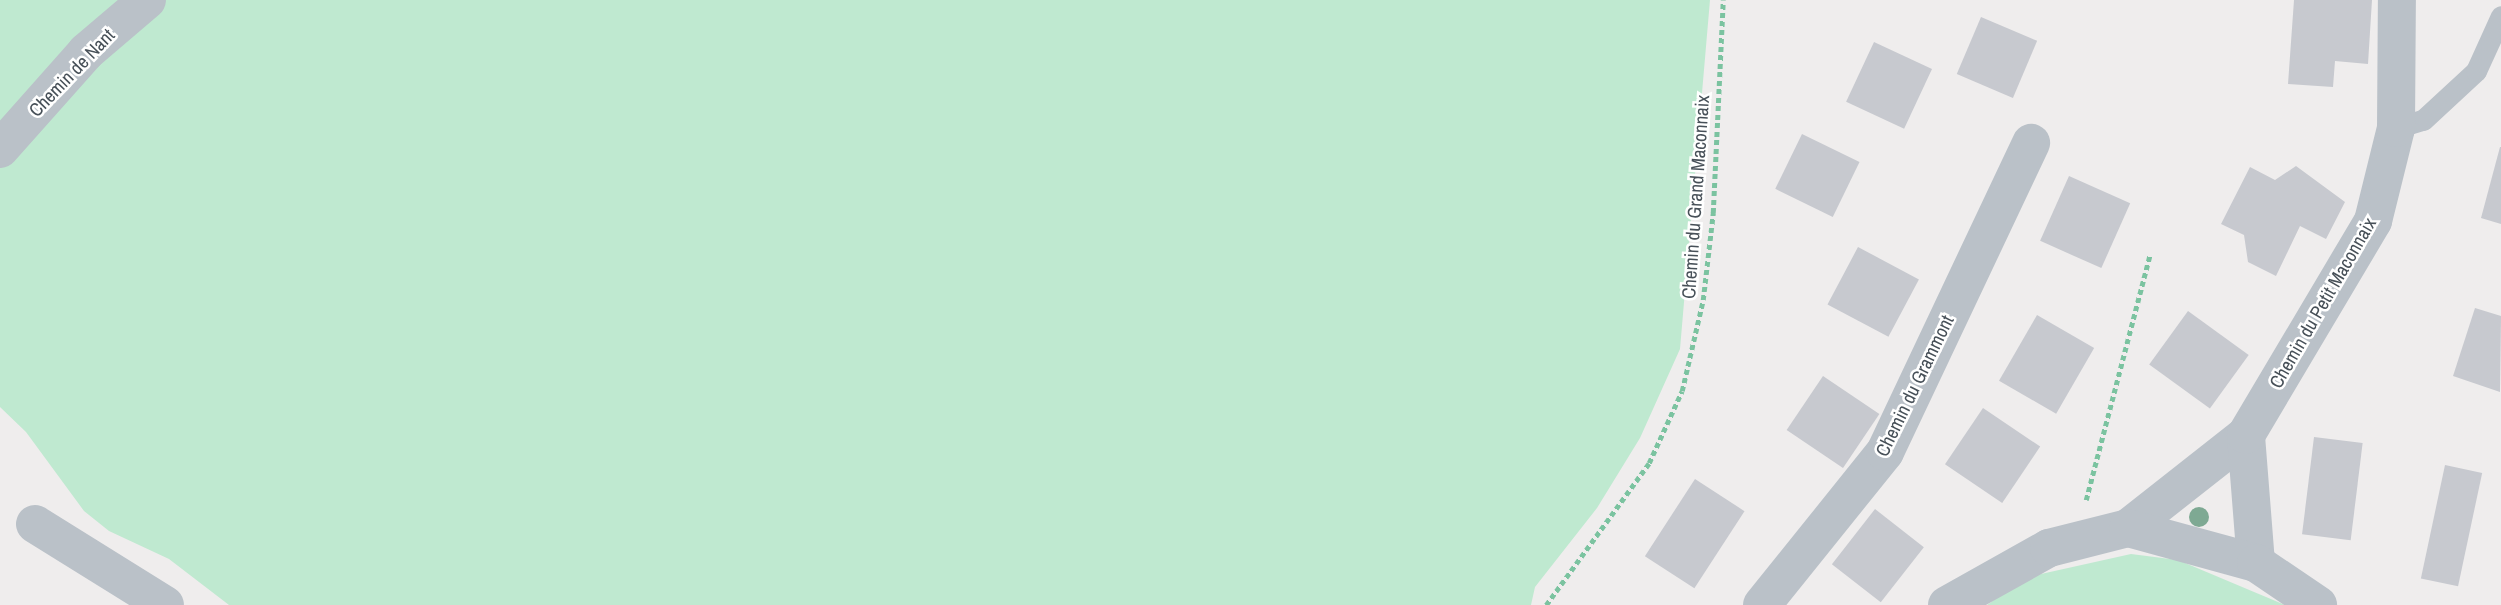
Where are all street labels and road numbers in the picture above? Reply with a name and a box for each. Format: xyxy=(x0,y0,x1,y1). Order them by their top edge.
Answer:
street label: Chemin de Nant xyxy=(24,24,120,122)
street label: Chemin du Grand Maconnaix xyxy=(1677,94,1715,300)
street label: Chemin du Petit Maconnaix xyxy=(2265,214,2381,392)
street label: Chemin du Grammont xyxy=(1871,312,1959,460)

